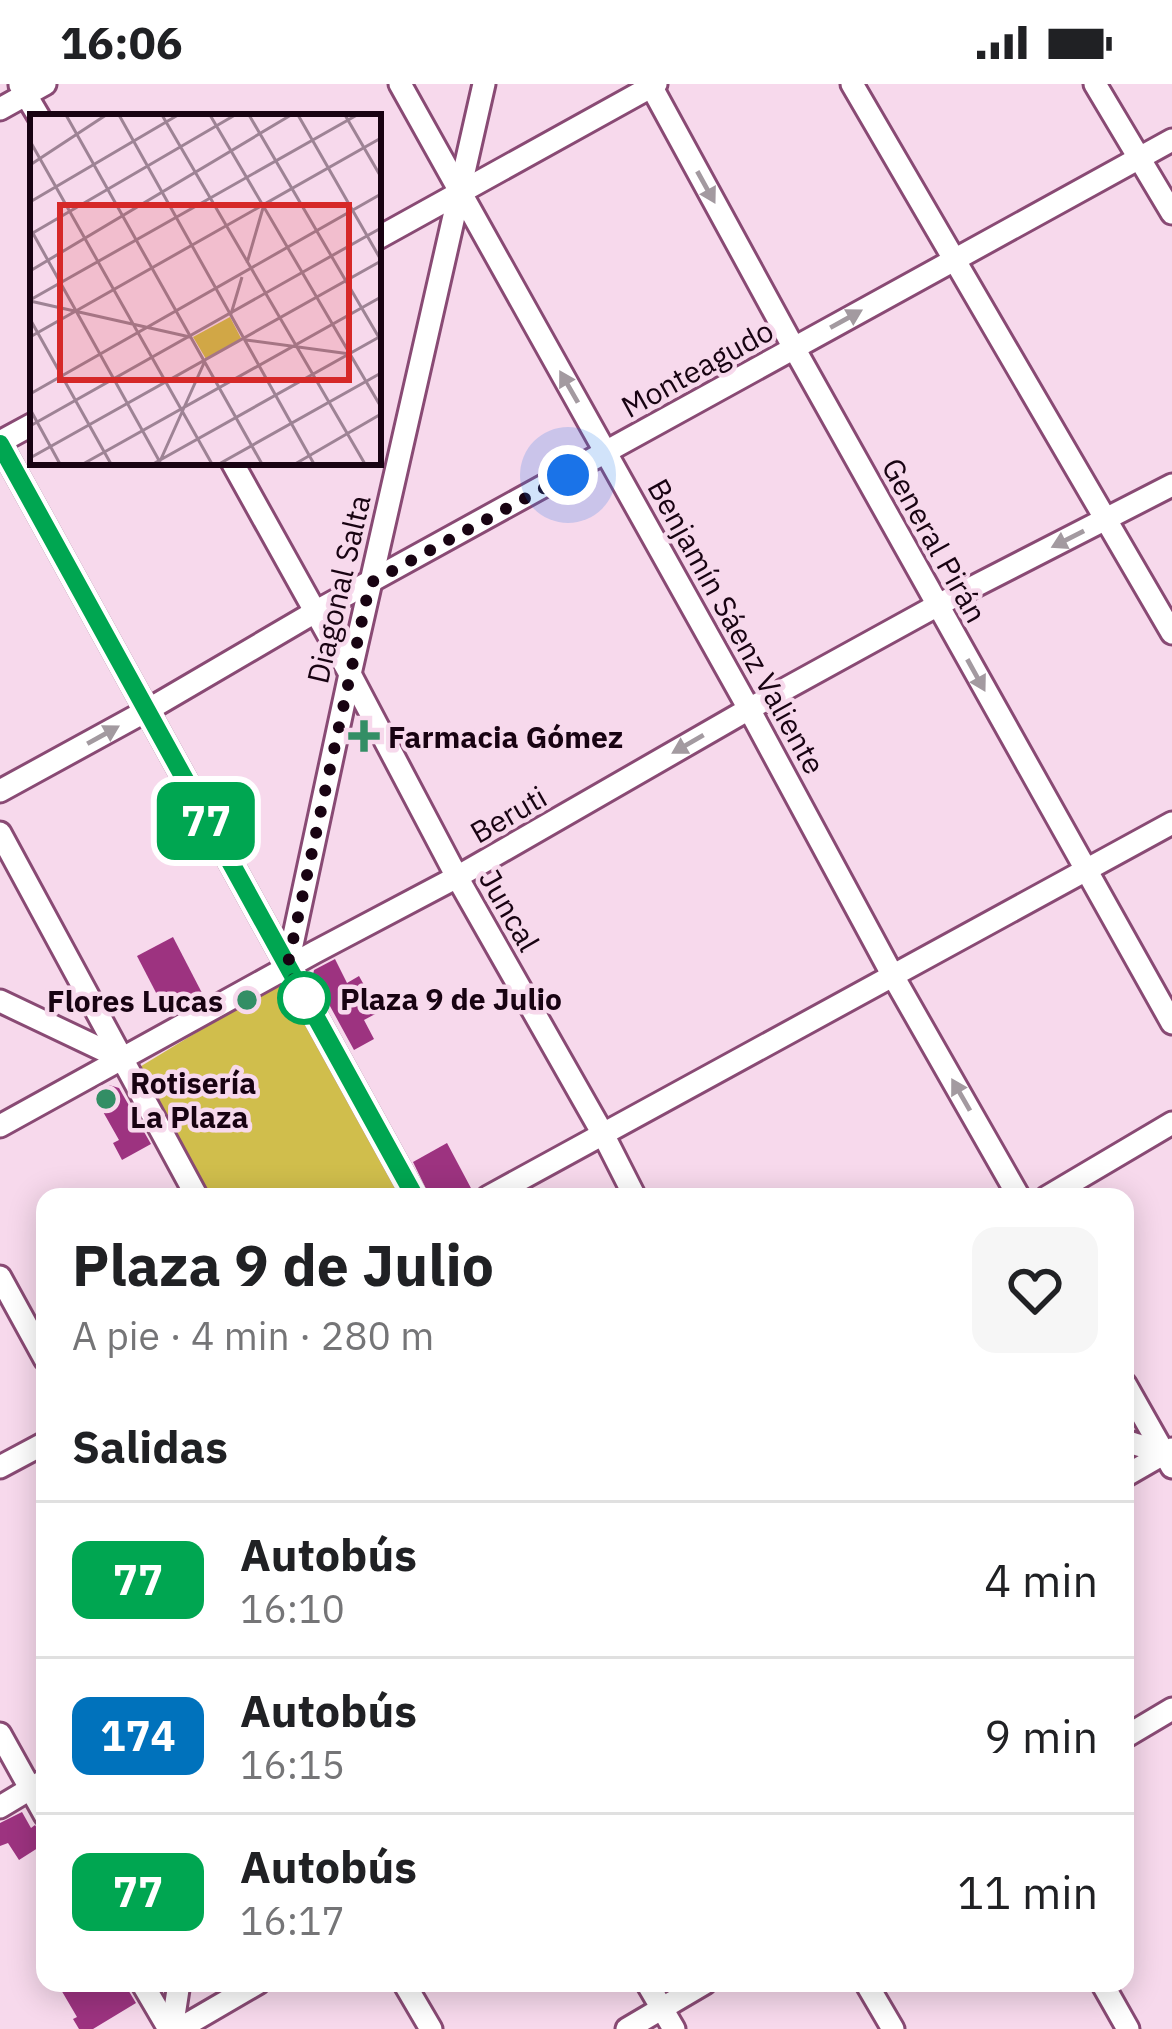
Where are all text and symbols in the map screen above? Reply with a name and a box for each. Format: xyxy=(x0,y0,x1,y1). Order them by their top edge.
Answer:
text: 16:06 xyxy=(60,13,183,71)
inset map xyxy=(30,114,381,465)
one-way arrow xyxy=(695,169,716,204)
one-way arrow xyxy=(829,309,864,330)
street label: Monteagudo xyxy=(614,310,780,426)
one-way arrow xyxy=(560,370,581,403)
your location xyxy=(538,445,598,505)
street label: General Pirán xyxy=(874,451,996,629)
street label: Benjamín Sáenz Valiente xyxy=(640,471,834,781)
street label: Diagonal Salta xyxy=(297,491,379,687)
one-way arrow xyxy=(1051,529,1086,549)
one-way arrow xyxy=(965,658,986,691)
place label: Farmacia Gómez xyxy=(388,717,623,756)
marker: Farmacia Gómez xyxy=(351,723,377,749)
one-way arrow xyxy=(85,725,120,746)
one-way arrow xyxy=(671,733,705,754)
street label: Beruti xyxy=(463,777,553,851)
line badge: 77 xyxy=(152,782,260,860)
text: 77 xyxy=(181,793,231,848)
street label: Juncal xyxy=(471,862,549,958)
marker: Plaza 9 de Julio xyxy=(279,973,329,1023)
place label: Plaza 9 de Julio xyxy=(340,979,562,1018)
place label: Flores Lucas xyxy=(47,981,223,1020)
marker: Flores Lucas xyxy=(234,987,260,1013)
place label: Rotisería La Plaza xyxy=(130,1063,256,1136)
one-way arrow xyxy=(952,1079,973,1112)
marker: Rotisería La Plaza xyxy=(93,1086,119,1112)
button: heart xyxy=(972,1227,1098,1353)
text: Plaza 9 de Julio xyxy=(72,1228,494,1302)
text: A pie · 4 min · 280 m xyxy=(72,1310,434,1361)
text: Salidas xyxy=(72,1417,228,1475)
text: Autobús xyxy=(240,1525,417,1583)
text: 4 min xyxy=(984,1551,1098,1609)
text: 77 xyxy=(113,1552,163,1607)
text: 16:10 xyxy=(240,1583,345,1634)
text: Autobús xyxy=(240,1681,417,1739)
text: 9 min xyxy=(984,1707,1098,1765)
text: 174 xyxy=(100,1708,176,1763)
text: 16:15 xyxy=(240,1739,345,1790)
text: Autobús xyxy=(240,1837,417,1895)
text: 11 min xyxy=(957,1863,1098,1921)
text: 77 xyxy=(113,1864,163,1919)
text: 16:17 xyxy=(240,1895,345,1946)

